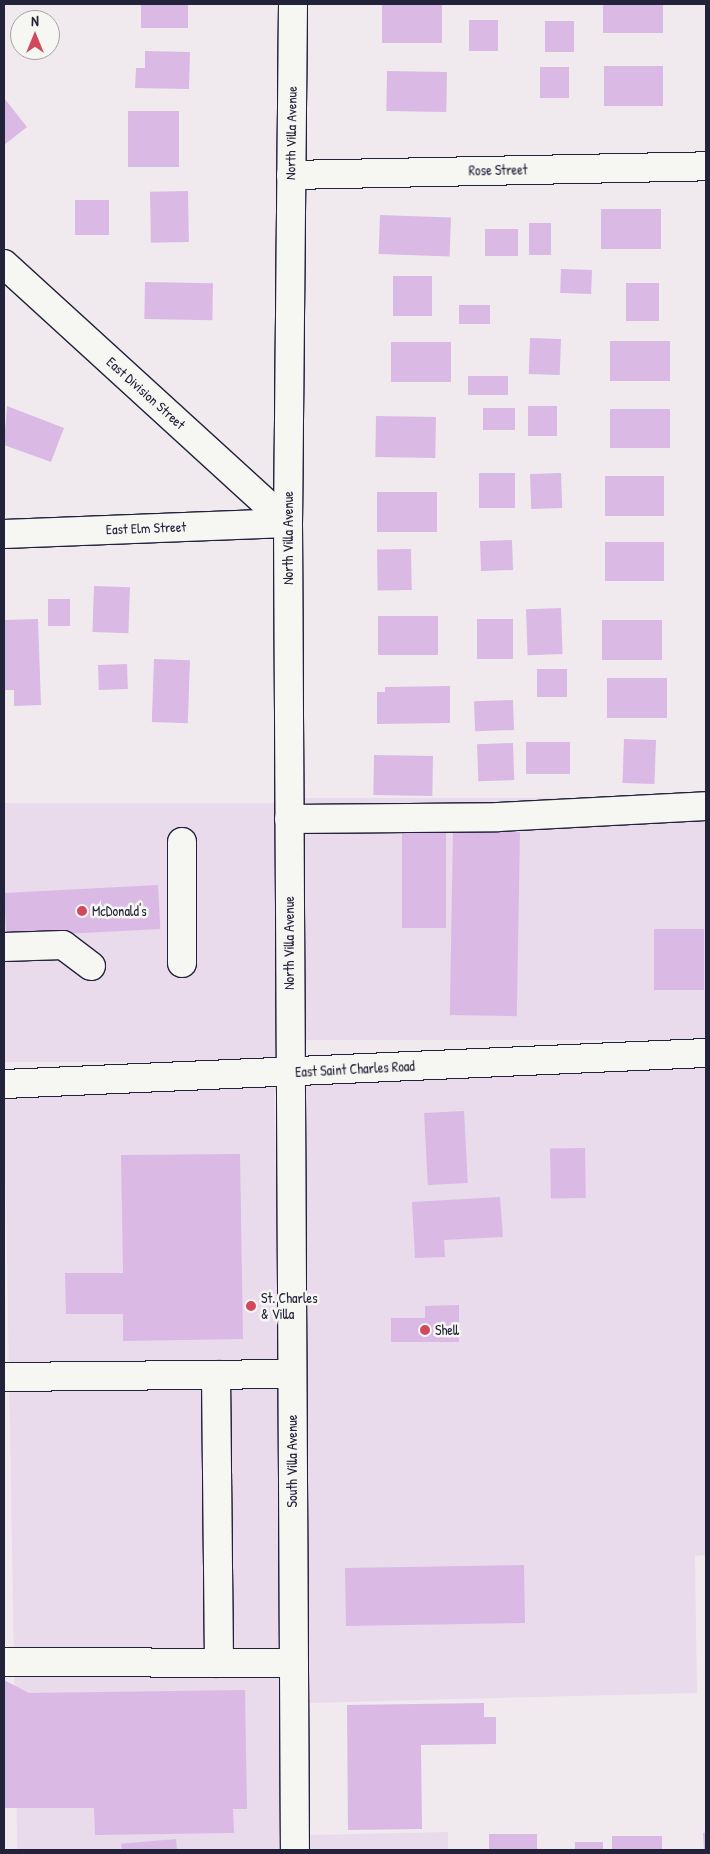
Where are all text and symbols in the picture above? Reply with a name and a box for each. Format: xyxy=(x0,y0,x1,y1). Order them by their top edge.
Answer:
north arrow xyxy=(10,10,60,60)
text: N xyxy=(31,11,39,30)
street label: North Villa Avenue xyxy=(282,86,300,180)
street label: Rose Street xyxy=(468,161,528,179)
street label: East Division Street xyxy=(103,353,189,433)
street label: North Villa Avenue xyxy=(280,491,296,585)
street label: East Elm Street xyxy=(106,518,186,538)
street label: North Villa Avenue xyxy=(281,896,297,990)
place label: McDonald's xyxy=(92,903,147,919)
marker: McDonald's xyxy=(76,905,88,917)
street label: East Saint Charles Road xyxy=(295,1057,415,1081)
place label: St. Charles & Villa xyxy=(261,1290,318,1322)
marker: St. Charles & Villa xyxy=(245,1300,257,1312)
place label: Shell xyxy=(435,1322,459,1338)
marker: Shell xyxy=(419,1324,431,1336)
street label: South Villa Avenue xyxy=(284,1415,300,1507)

